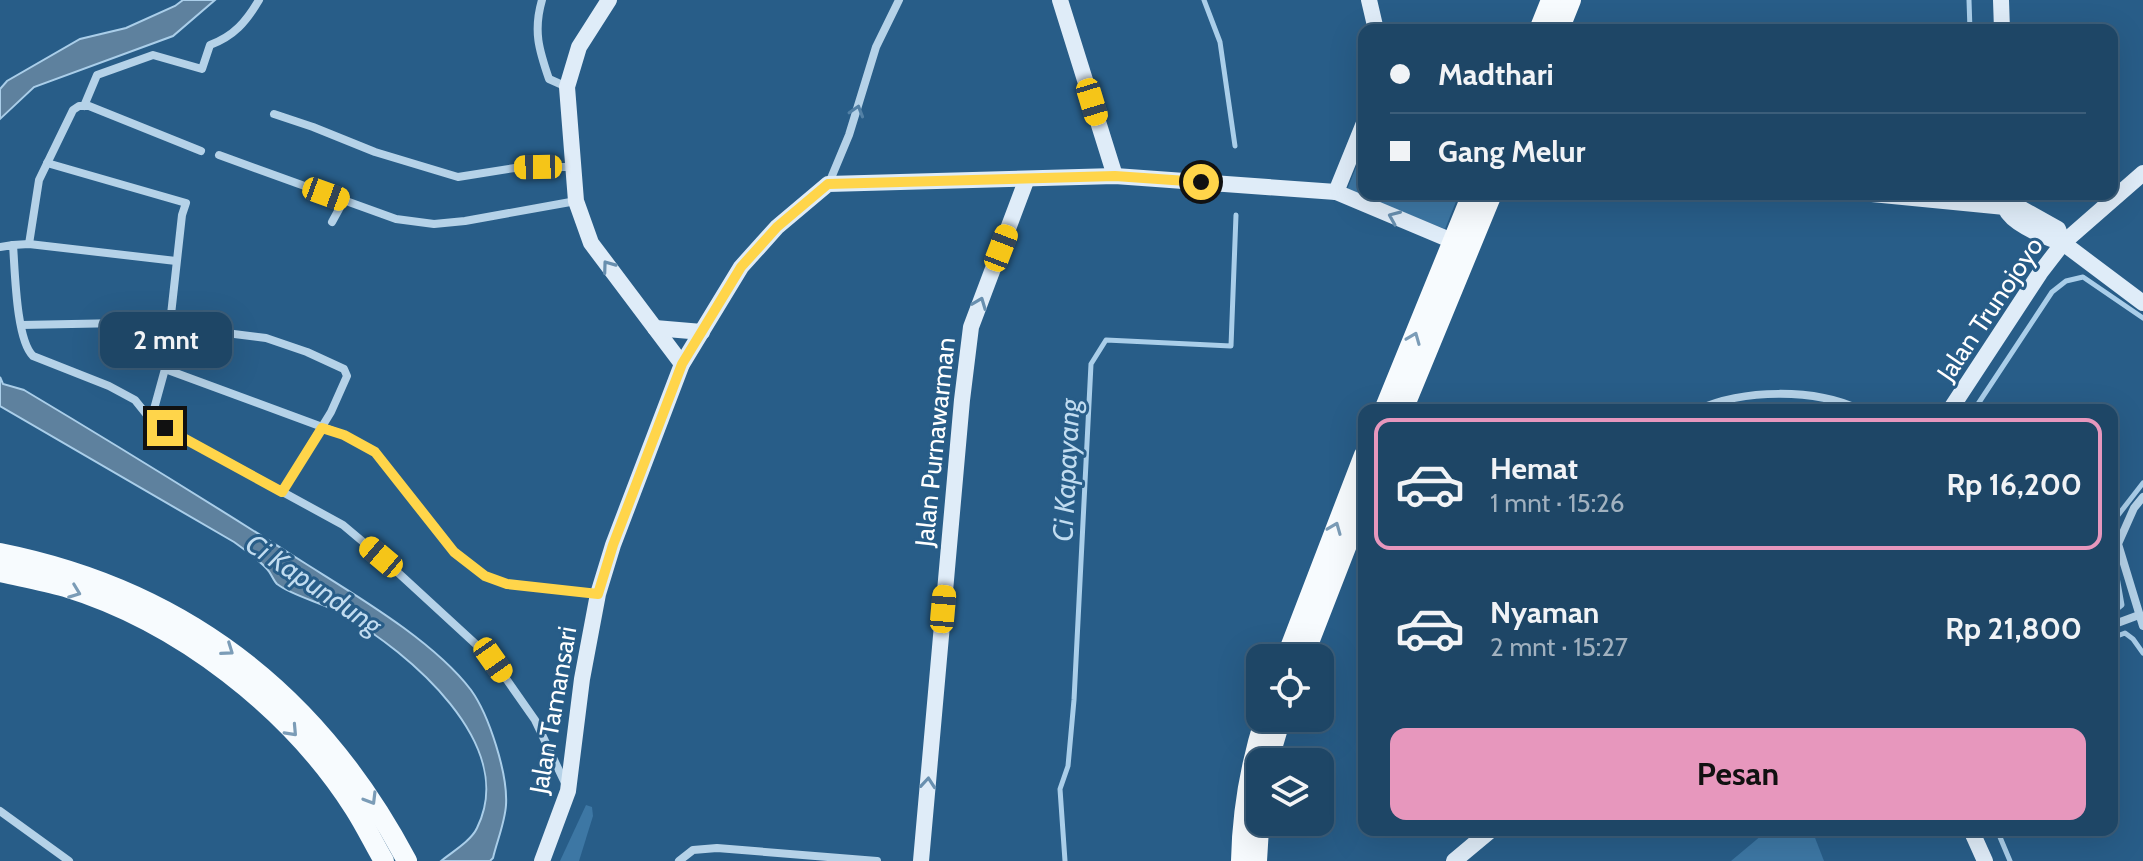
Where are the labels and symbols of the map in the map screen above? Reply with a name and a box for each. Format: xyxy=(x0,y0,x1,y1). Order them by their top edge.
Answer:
car xyxy=(1074,76,1110,128)
one-way arrow xyxy=(847,105,863,119)
car xyxy=(514,155,562,179)
route start xyxy=(1183,164,1219,200)
car xyxy=(299,175,353,213)
one-way arrow xyxy=(1388,210,1402,226)
car xyxy=(981,221,1021,275)
street label: Jalan Trunojoyo xyxy=(1930,231,2050,388)
one-way arrow xyxy=(603,260,618,274)
one-way arrow xyxy=(970,297,987,311)
callout: 2 mnt xyxy=(99,312,231,368)
one-way arrow xyxy=(1404,332,1421,346)
street label: Jalan Purnawarman xyxy=(908,336,962,549)
water label: Ci Kapayang xyxy=(1045,397,1087,542)
route end xyxy=(147,410,183,446)
one-way arrow xyxy=(1325,522,1342,536)
water label: Ci Kapundung xyxy=(239,526,389,643)
car xyxy=(355,532,407,582)
one-way arrow xyxy=(67,582,81,599)
car xyxy=(929,584,957,634)
street label: Jalan Tamansari xyxy=(522,624,583,797)
car xyxy=(469,633,517,687)
one-way arrow xyxy=(219,640,233,655)
one-way arrow xyxy=(282,722,297,736)
one-way arrow xyxy=(919,776,936,789)
one-way arrow xyxy=(361,790,377,805)

